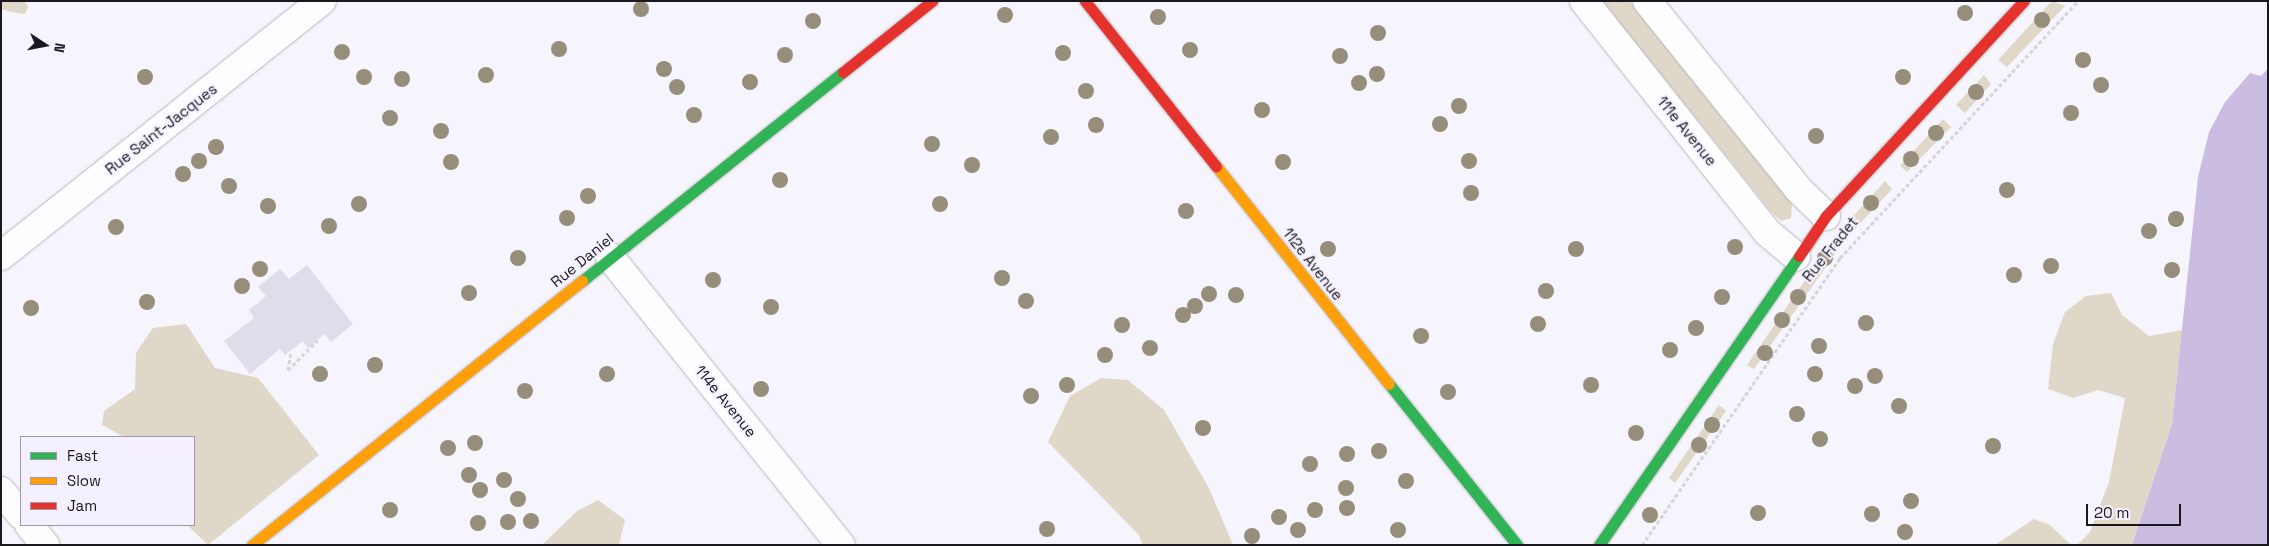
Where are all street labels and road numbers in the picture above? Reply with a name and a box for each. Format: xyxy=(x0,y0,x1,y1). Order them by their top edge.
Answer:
street label: Rue Saint-Jacques xyxy=(102,80,220,178)
street label: 111e Avenue xyxy=(1653,92,1721,170)
street label: Rue Fradet xyxy=(1798,213,1862,285)
street label: 112e Avenue xyxy=(1279,224,1347,304)
street label: Rue Daniel xyxy=(547,229,617,291)
street label: 114e Avenue xyxy=(691,361,761,441)

